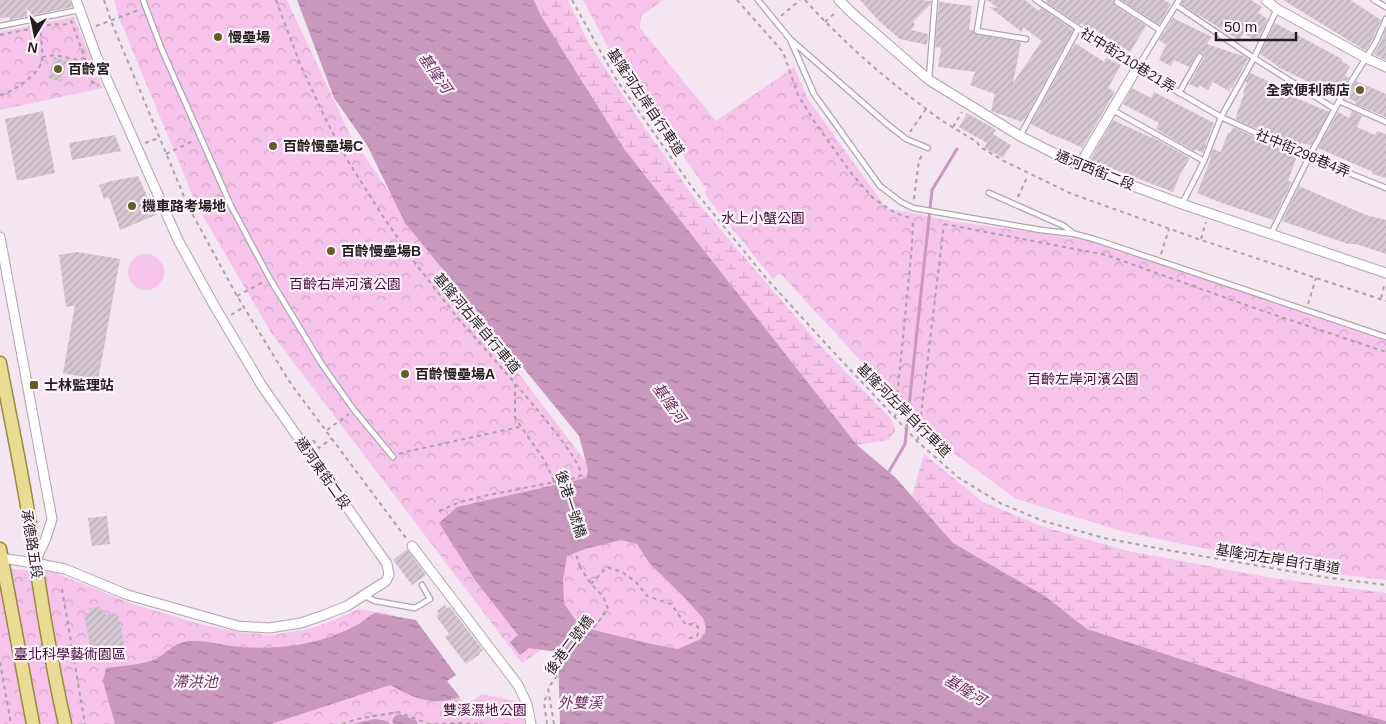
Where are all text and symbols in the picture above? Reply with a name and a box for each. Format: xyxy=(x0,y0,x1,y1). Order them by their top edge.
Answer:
north arrow xyxy=(10,10,60,60)
scale bar xyxy=(1216,10,1296,42)
text: 50 m xyxy=(1224,18,1257,35)
street label: 社中街210巷21弄 xyxy=(1078,24,1178,96)
place label: 慢壘場 xyxy=(228,29,270,45)
marker: 慢壘場 xyxy=(212,31,224,43)
text: N xyxy=(26,39,39,57)
street label: 基隆河左岸自行車道 xyxy=(604,45,688,159)
water label: 基隆河 xyxy=(416,49,457,98)
place label: 百齡宮 xyxy=(68,61,110,77)
marker: 百齡宮 xyxy=(52,63,64,75)
place label: 全家便利商店 xyxy=(1266,82,1350,98)
marker: 全家便利商店 xyxy=(1354,84,1366,96)
street label: 社中街298巷4弄 xyxy=(1253,126,1353,180)
place label: 百齡慢壘場C xyxy=(283,138,363,154)
marker: 百齡慢壘場C xyxy=(267,140,279,152)
street label: 通河西街二段 xyxy=(1053,147,1137,193)
place label: 機車路考場地 xyxy=(142,198,226,214)
marker: 機車路考場地 xyxy=(126,200,138,212)
park label: 水上小蟹公園 xyxy=(721,210,805,226)
place label: 百齡慢壘場B xyxy=(341,243,421,259)
marker: 百齡慢壘場B xyxy=(325,245,337,257)
street label: 基隆河右岸自行車道 xyxy=(430,270,524,376)
park label: 百齡右岸河濱公園 xyxy=(289,276,401,292)
street label: 基隆河左岸自行車道 xyxy=(854,360,954,460)
place label: 百齡慢壘場A xyxy=(415,366,495,382)
marker: 百齡慢壘場A xyxy=(399,368,411,380)
park label: 百齡左岸河濱公園 xyxy=(1027,371,1139,387)
place label: 士林監理站 xyxy=(44,377,114,393)
marker: 士林監理站 xyxy=(28,379,40,391)
water label: 基隆河 xyxy=(649,380,691,428)
street label: 通河東街二段 xyxy=(292,434,354,512)
street label: 後港一號橋 xyxy=(553,468,589,540)
street label: 承德路五段 xyxy=(19,508,45,580)
street label: 基隆河左岸自行車道 xyxy=(1215,541,1341,577)
street label: 後港二號橋 xyxy=(542,612,596,678)
park label: 臺北科學藝術園區 xyxy=(14,646,126,662)
water label: 基隆河 xyxy=(942,671,991,710)
water label: 滯洪池 xyxy=(172,673,219,690)
water label: 外雙溪 xyxy=(557,694,604,711)
park label: 雙溪濕地公園 xyxy=(443,702,527,718)

